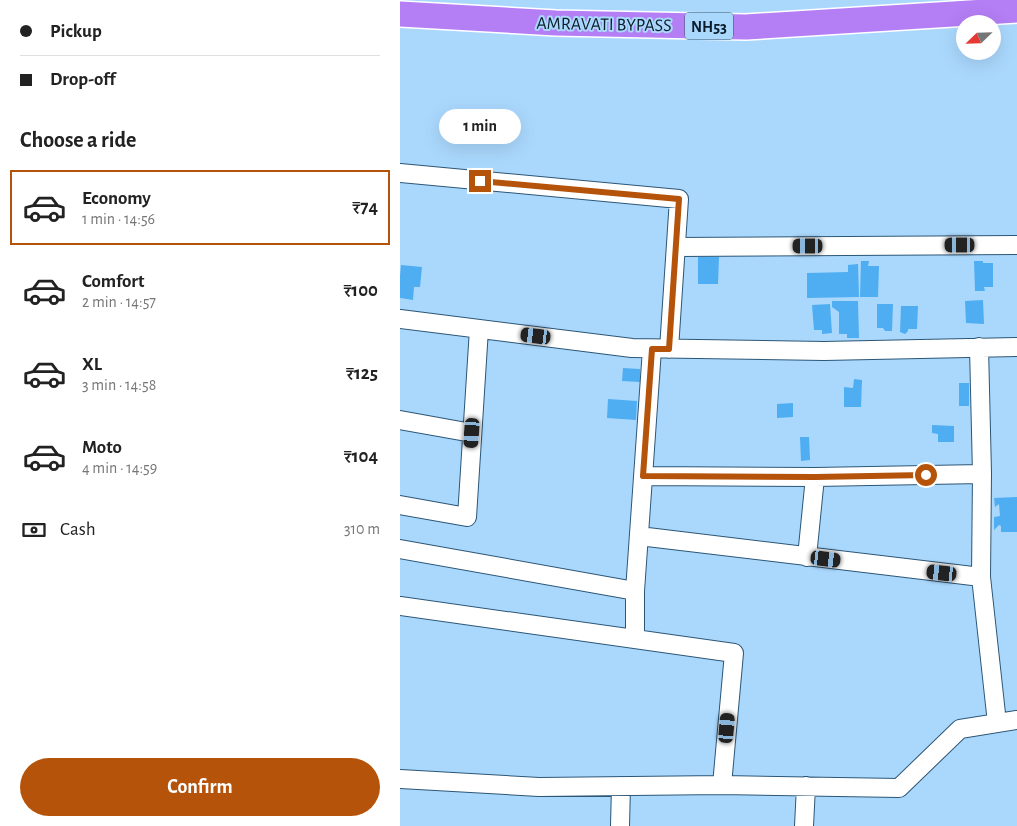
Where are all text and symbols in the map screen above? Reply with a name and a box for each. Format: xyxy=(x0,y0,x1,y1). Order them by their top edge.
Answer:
road number: NH53 xyxy=(685,12,733,40)
street label: AMRAVATI BYPASS xyxy=(536,15,672,35)
north arrow xyxy=(956,15,1001,60)
map controls xyxy=(956,15,1001,60)
text: Pickup xyxy=(50,22,102,41)
text: Drop-off xyxy=(50,70,115,89)
callout: 1 min xyxy=(439,109,521,144)
text: 1 min xyxy=(463,118,497,134)
text: Choose a ride xyxy=(20,129,136,151)
route end xyxy=(469,170,491,192)
icon: car xyxy=(22,185,67,230)
text: Economy xyxy=(82,189,151,208)
text: ₹74 xyxy=(352,198,378,217)
text: 1 min · 14:56 xyxy=(82,211,155,227)
car xyxy=(945,238,975,253)
car xyxy=(793,239,823,254)
icon: car xyxy=(22,268,67,313)
text: Comfort xyxy=(82,272,144,291)
text: ₹100 xyxy=(343,281,378,300)
text: 2 min · 14:57 xyxy=(82,294,156,310)
car xyxy=(520,327,551,345)
icon: car xyxy=(22,351,67,396)
text: XL xyxy=(82,355,102,374)
text: ₹125 xyxy=(346,364,378,383)
text: 3 min · 14:58 xyxy=(82,377,156,393)
car xyxy=(463,418,480,448)
icon: car xyxy=(22,434,67,479)
text: Moto xyxy=(82,438,122,457)
text: ₹104 xyxy=(344,447,378,466)
text: 4 min · 14:59 xyxy=(82,460,157,476)
route start xyxy=(915,464,937,486)
icon: cash xyxy=(20,516,48,544)
text: Cash xyxy=(60,520,96,539)
text: 310 m xyxy=(344,521,380,537)
car xyxy=(810,550,841,568)
car xyxy=(926,564,957,582)
car xyxy=(718,712,735,744)
button: Confirm xyxy=(20,758,380,816)

